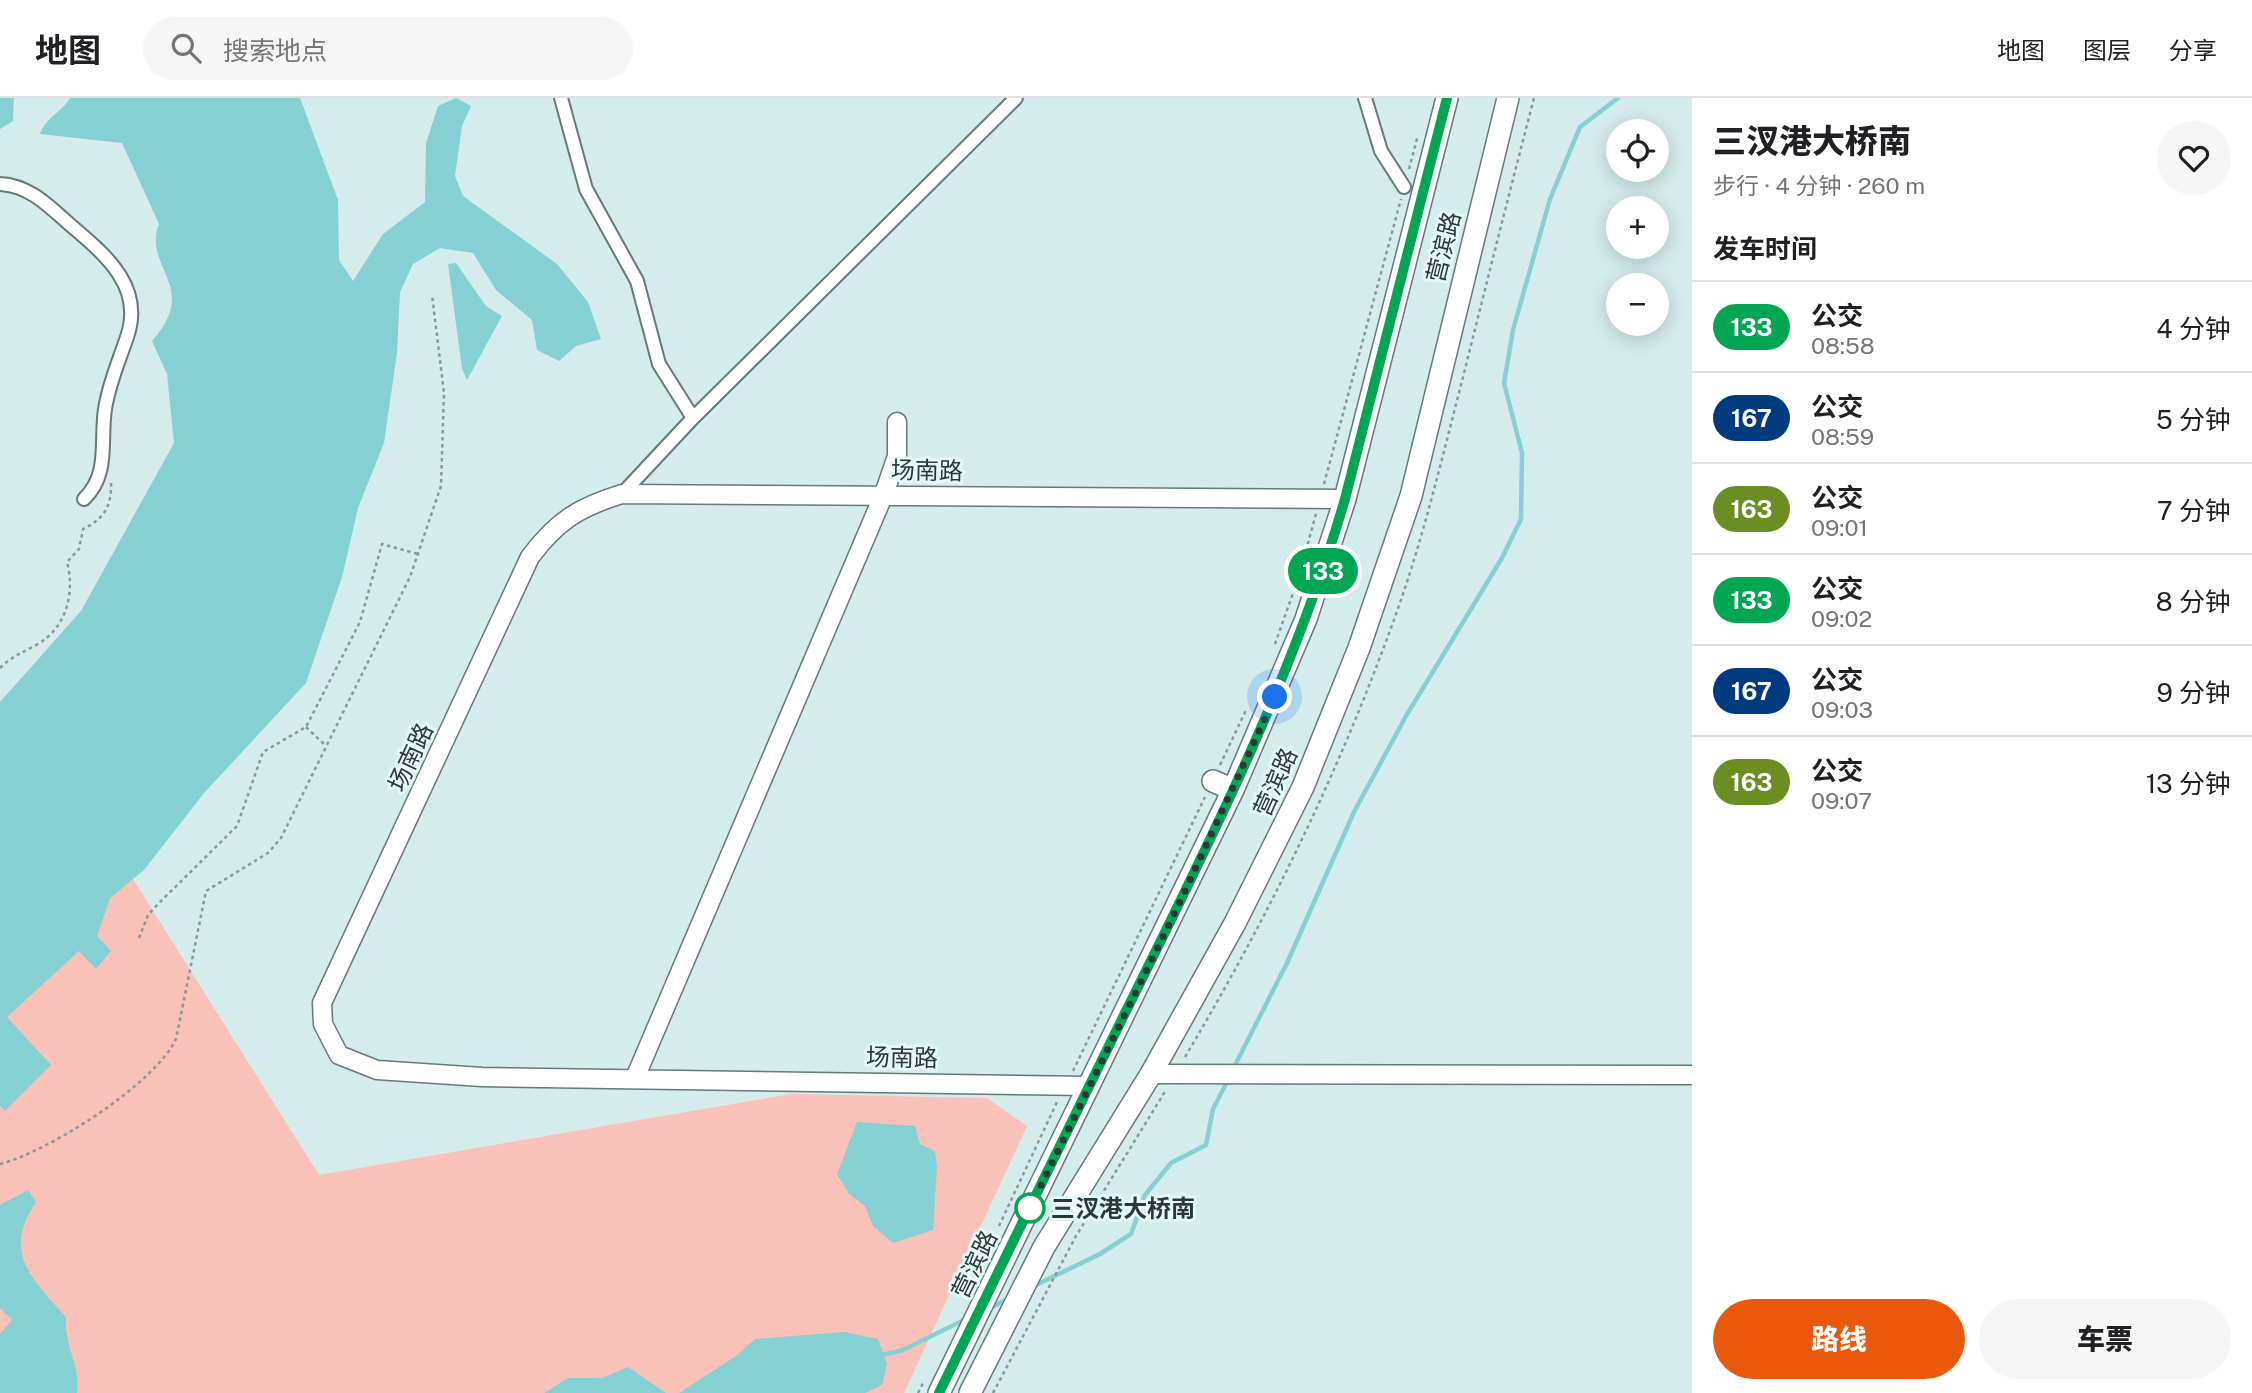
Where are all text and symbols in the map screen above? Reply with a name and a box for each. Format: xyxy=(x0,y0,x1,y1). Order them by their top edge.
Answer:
search box xyxy=(143,17,633,80)
icon: search xyxy=(167,29,205,67)
text: 地图 xyxy=(35,31,101,69)
text: 搜索地点 xyxy=(223,35,327,66)
text: 地图 xyxy=(1997,36,2045,64)
text: 图层 xyxy=(2083,36,2131,64)
text: 分享 xyxy=(2169,36,2217,64)
map controls xyxy=(1606,119,1669,336)
button: locate xyxy=(1606,119,1669,182)
button: heart xyxy=(2157,121,2231,195)
text: 三汊港大桥南 xyxy=(1713,122,1911,160)
text: 步行 · 4 分钟 · 260 m xyxy=(1713,172,1925,199)
button: + xyxy=(1606,196,1669,259)
street label: 营滨路 xyxy=(1421,209,1465,285)
text: 发车时间 xyxy=(1713,233,1817,264)
button: − xyxy=(1606,273,1669,336)
text: 公交 xyxy=(1811,300,1863,331)
text: 133 xyxy=(1730,313,1773,341)
text: 4 分钟 xyxy=(2156,313,2231,344)
text: 08:58 xyxy=(1811,332,1875,359)
text: 公交 xyxy=(1811,391,1863,422)
text: 167 xyxy=(1731,404,1772,432)
text: 5 分钟 xyxy=(2156,404,2231,435)
text: 08:59 xyxy=(1811,423,1874,450)
street label: 场南路 xyxy=(891,455,963,485)
text: 公交 xyxy=(1811,482,1863,513)
text: 163 xyxy=(1730,495,1773,523)
text: 7 分钟 xyxy=(2157,495,2231,526)
text: 09:01 xyxy=(1811,514,1868,541)
line badge: 133 xyxy=(1283,548,1363,594)
text: 133 xyxy=(1302,557,1344,585)
text: 公交 xyxy=(1811,573,1863,604)
text: 133 xyxy=(1730,586,1773,614)
text: 8 分钟 xyxy=(2156,586,2231,617)
text: 09:02 xyxy=(1811,605,1872,632)
text: 公交 xyxy=(1811,664,1863,695)
text: 167 xyxy=(1731,677,1772,705)
text: 9 分钟 xyxy=(2156,677,2231,708)
your location xyxy=(1257,679,1292,714)
text: 09:03 xyxy=(1811,696,1873,723)
street label: 场南路 xyxy=(382,718,438,796)
street label: 营滨路 xyxy=(1248,743,1302,821)
text: 公交 xyxy=(1811,755,1863,786)
text: 163 xyxy=(1730,768,1773,796)
text: 13 分钟 xyxy=(2146,768,2231,799)
text: 09:07 xyxy=(1811,787,1872,814)
street label: 场南路 xyxy=(866,1042,938,1072)
marker: 三汊港大桥南 xyxy=(1015,1193,1045,1223)
place label: 三汊港大桥南 xyxy=(1051,1194,1195,1222)
street label: 营滨路 xyxy=(946,1226,1002,1302)
button: 路线 xyxy=(1713,1299,1965,1379)
button: 车票 xyxy=(1979,1299,2231,1379)

